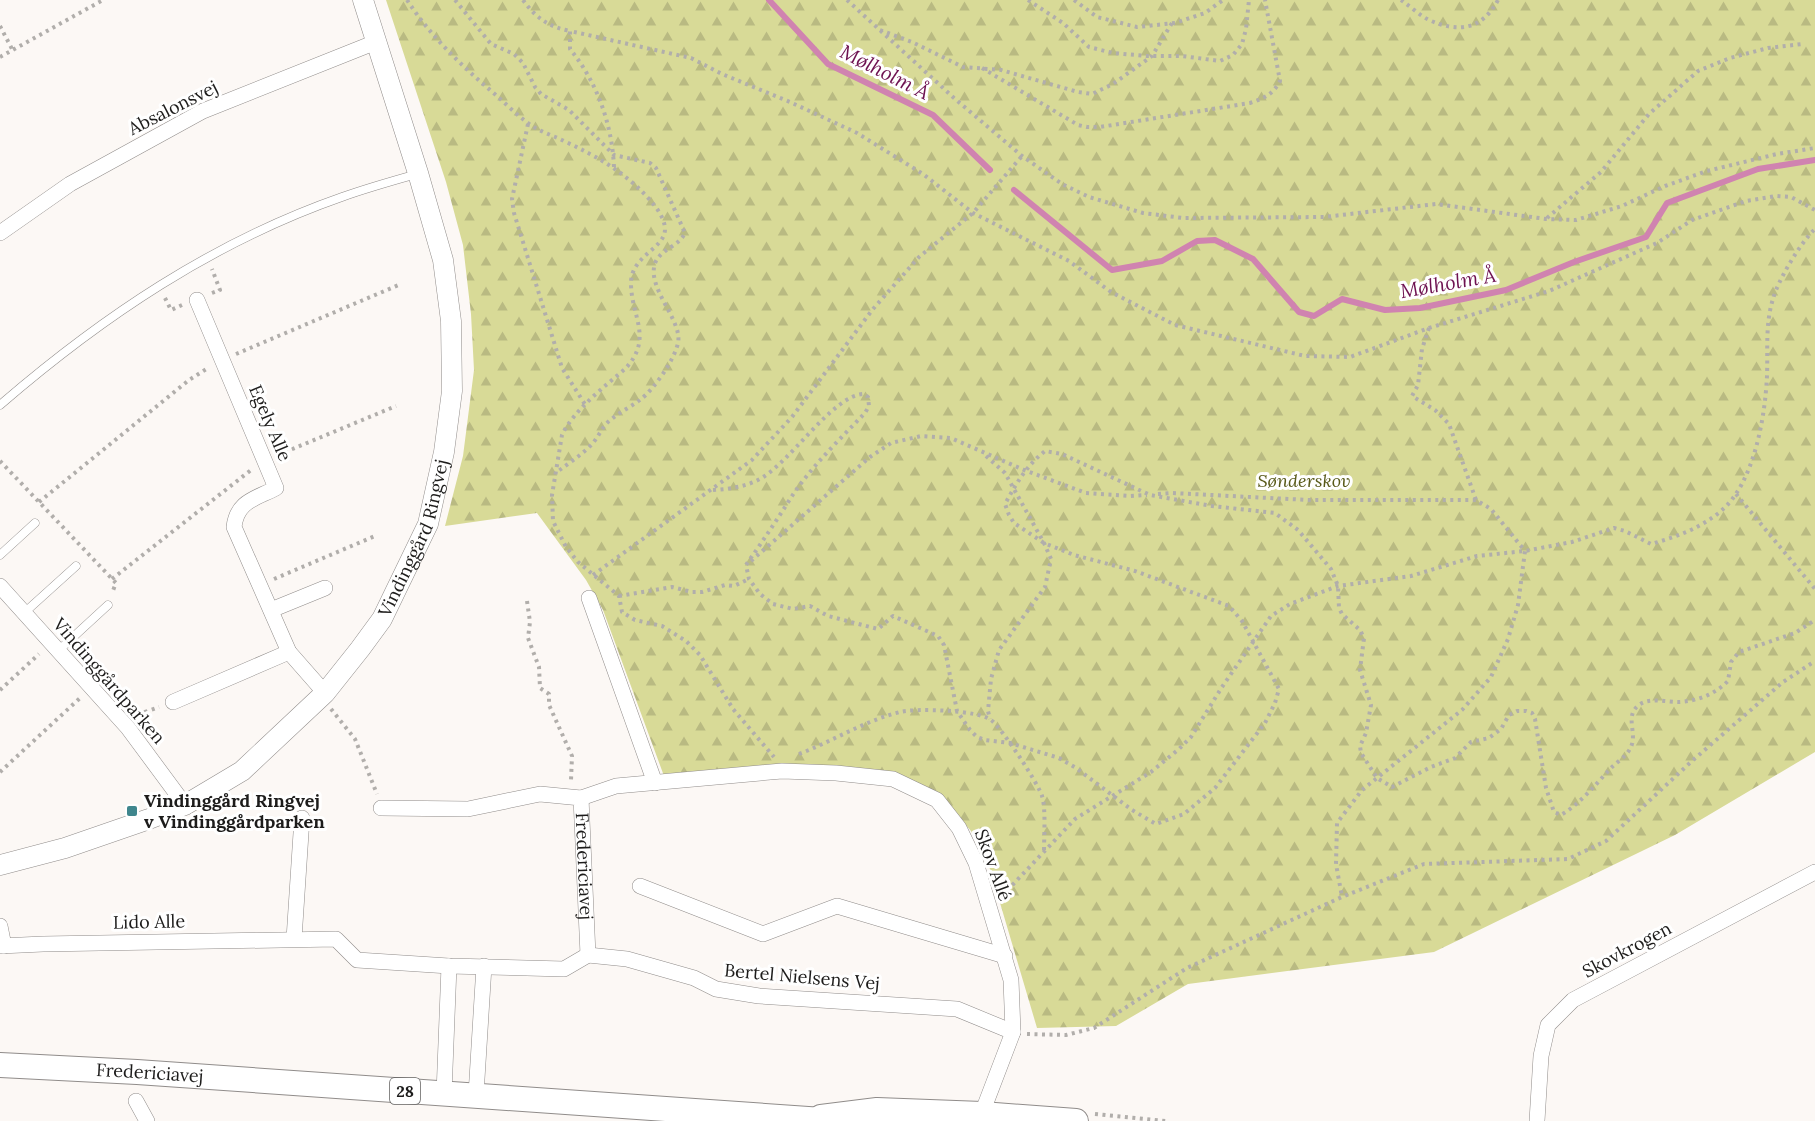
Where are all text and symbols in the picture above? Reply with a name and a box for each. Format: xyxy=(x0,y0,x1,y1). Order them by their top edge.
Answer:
water label: Mølholm Å xyxy=(836,38,934,105)
street label: Absalonsvej xyxy=(123,75,221,140)
water label: Mølholm Å xyxy=(1398,262,1498,303)
street label: Egely Alle xyxy=(244,381,297,465)
street label: Vindinggård Ringvej xyxy=(372,457,453,621)
park label: Sønderskov xyxy=(1257,469,1351,492)
street label: Vindinggårdparken xyxy=(48,612,171,749)
place label: Vindinggård Ringvej v Vindinggårdparken xyxy=(144,789,325,833)
marker: Vindinggård Ringvej v Vindinggårdparken xyxy=(125,804,139,818)
street label: Fredericiavej xyxy=(571,812,598,920)
street label: Skov Allé xyxy=(970,826,1017,904)
street label: Lido Alle xyxy=(113,909,186,934)
street label: Skovkrogen xyxy=(1578,916,1675,983)
street label: Bertel Nielsens Vej xyxy=(723,958,881,995)
street label: Fredericiavej xyxy=(96,1058,204,1088)
road number: 28 xyxy=(390,1078,420,1104)

